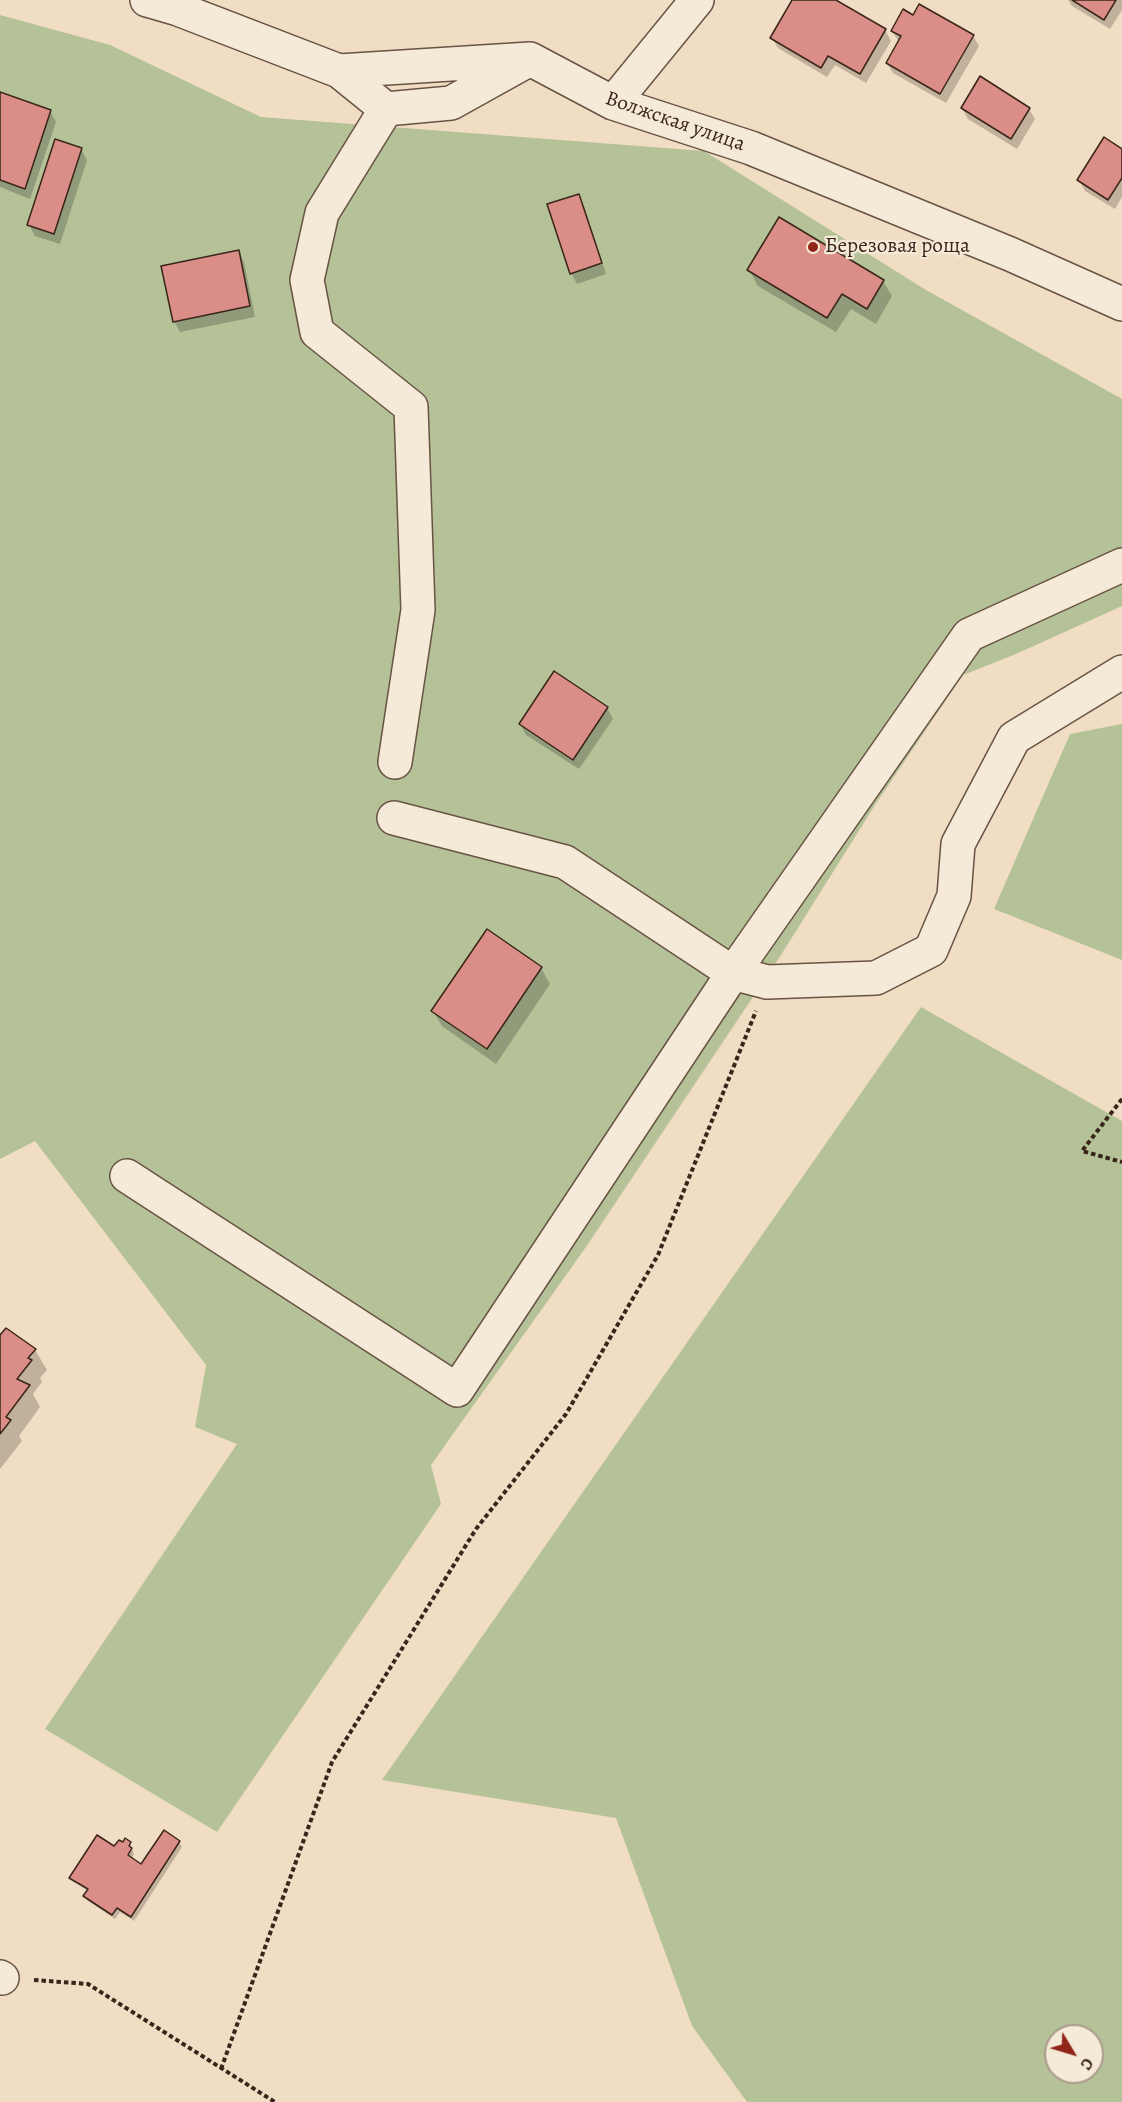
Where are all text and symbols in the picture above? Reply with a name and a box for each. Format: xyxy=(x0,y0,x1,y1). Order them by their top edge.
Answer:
street label: Волжская улица xyxy=(602,86,748,158)
place label: Березовая роща xyxy=(825,234,970,260)
marker: Березовая роща xyxy=(806,240,820,254)
north arrow xyxy=(1044,2024,1104,2084)
text: С xyxy=(1075,2053,1098,2075)

